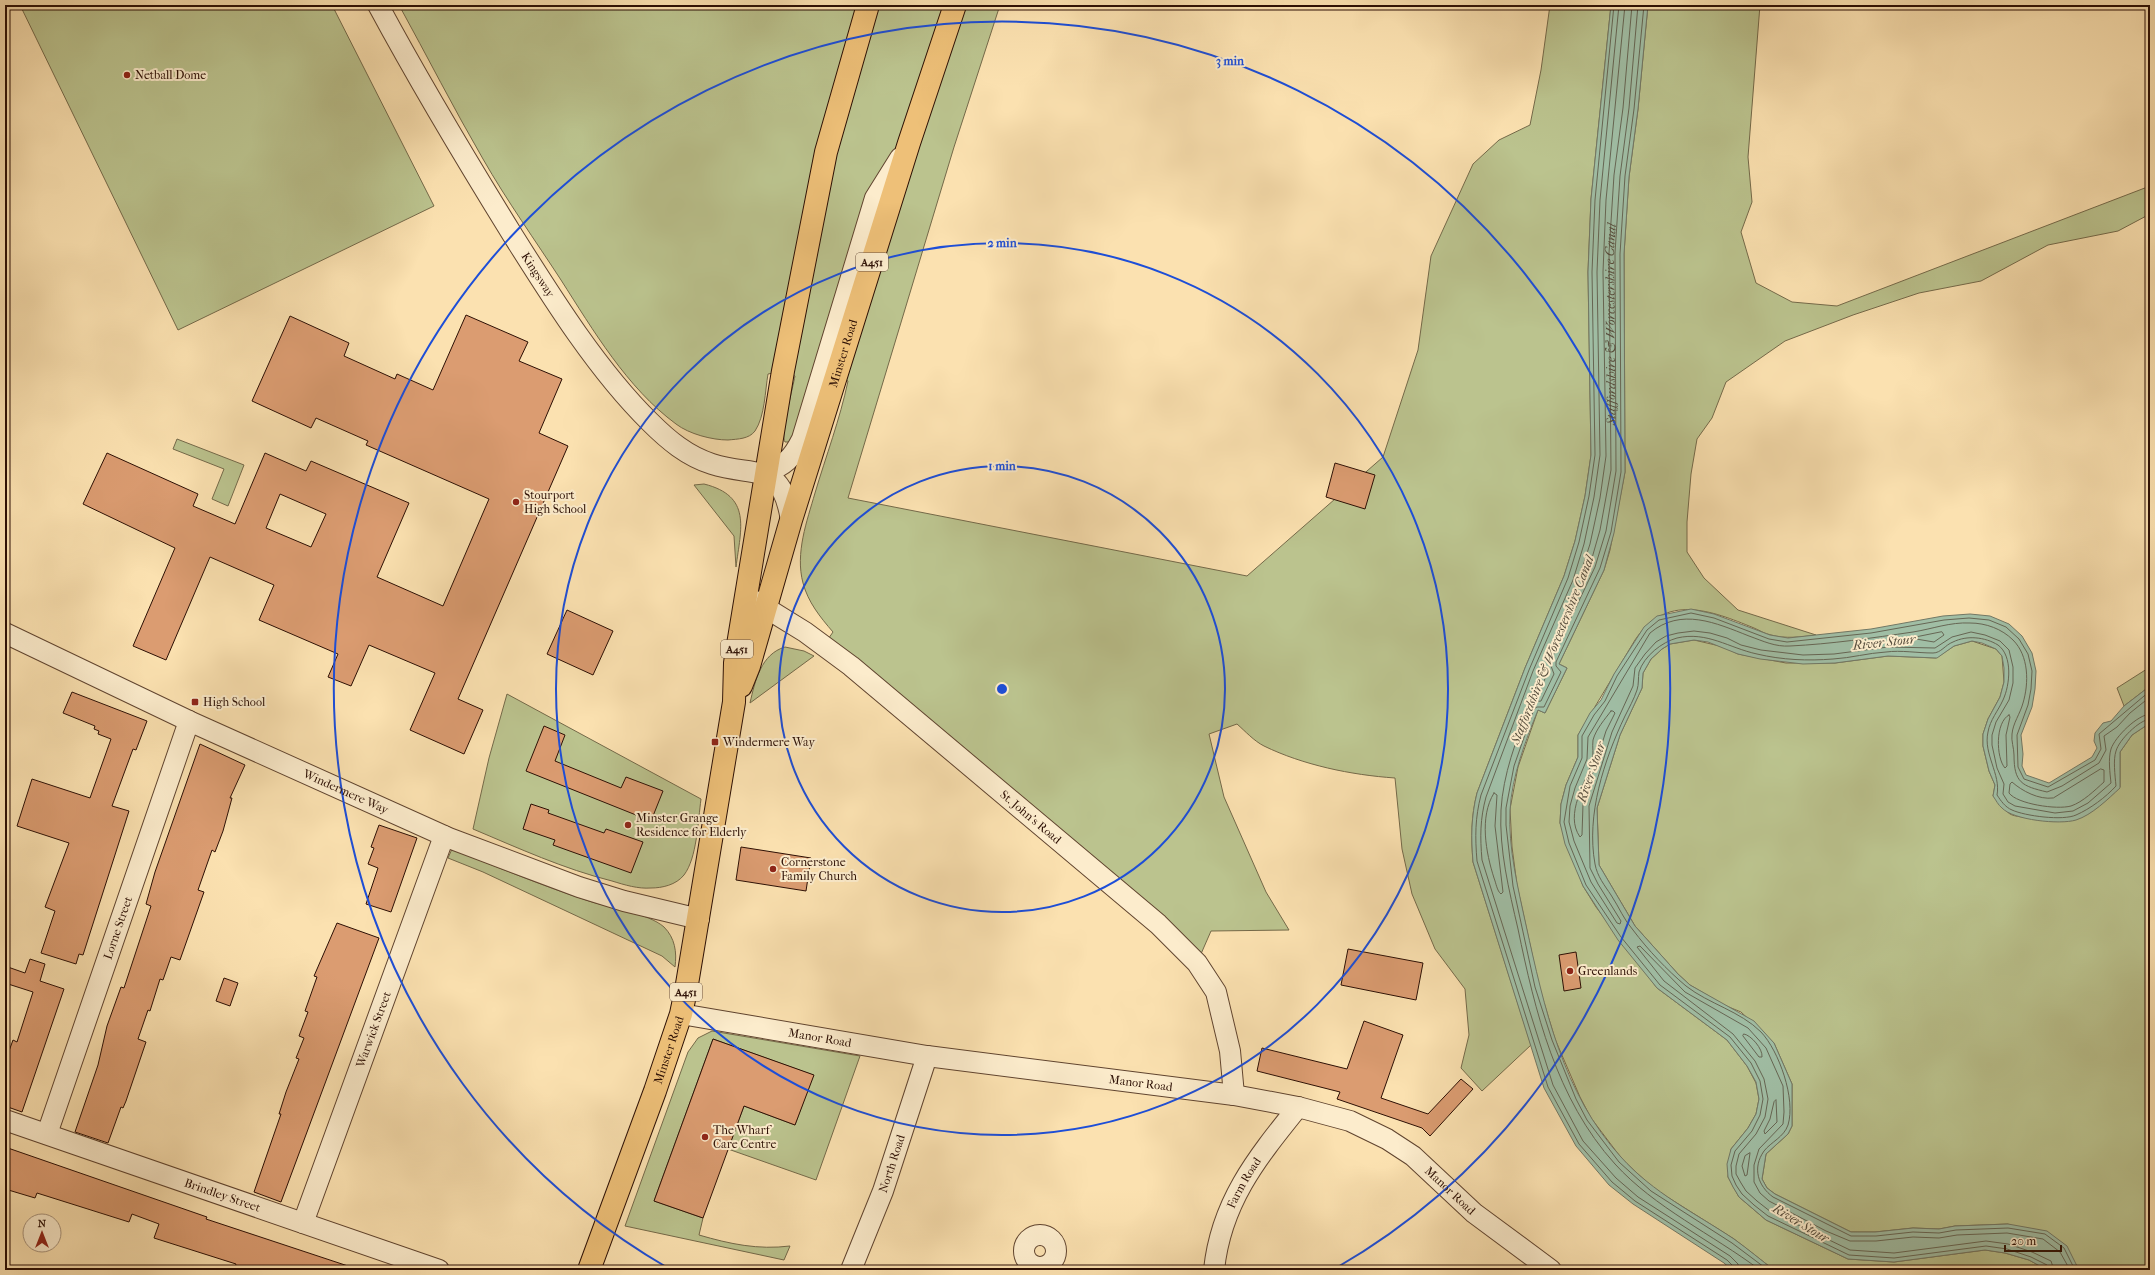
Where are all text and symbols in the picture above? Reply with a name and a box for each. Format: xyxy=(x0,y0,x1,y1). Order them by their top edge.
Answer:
text: 3 min xyxy=(1216,54,1245,69)
place label: Netball Dome xyxy=(135,68,206,82)
marker: Netball Dome xyxy=(122,70,132,80)
water label: Staffordshire & Worcestershire Canal xyxy=(1601,221,1618,426)
text: 2 min xyxy=(987,236,1018,250)
street label: Kingsway xyxy=(518,250,558,301)
road number: A451 xyxy=(856,253,888,271)
street label: Minster Road xyxy=(826,317,860,389)
text: 1 min xyxy=(988,459,1017,473)
place label: Stourport High School xyxy=(524,488,587,516)
marker: Stourport High School xyxy=(511,497,521,507)
water label: Staffordshire & Worcestershire Canal xyxy=(1507,552,1597,747)
water label: River Stour xyxy=(1851,631,1917,653)
road number: A451 xyxy=(721,640,753,658)
centre of rings xyxy=(995,682,1009,696)
place label: High School xyxy=(203,695,266,709)
marker: High School xyxy=(190,697,200,707)
place label: Windermere Way xyxy=(722,735,815,749)
marker: Windermere Way xyxy=(710,737,720,747)
water label: River Stour xyxy=(1573,739,1609,805)
street label: Windermere Way xyxy=(300,766,391,817)
street label: St. John's Road xyxy=(997,787,1064,847)
place label: Minster Grange Residence for Elderly xyxy=(636,811,747,839)
marker: Minster Grange Residence for Elderly xyxy=(623,820,633,830)
place label: Cornerstone Family Church xyxy=(781,855,857,883)
marker: Cornerstone Family Church xyxy=(768,864,778,874)
street label: Lorne Street xyxy=(101,894,135,961)
place label: Greenlands xyxy=(1578,964,1638,978)
marker: Greenlands xyxy=(1565,966,1575,976)
road number: A451 xyxy=(670,983,702,1001)
street label: Warwick Street xyxy=(353,989,394,1070)
street label: Minster Road xyxy=(651,1014,687,1086)
street label: Manor Road xyxy=(787,1025,853,1050)
street label: Manor Road xyxy=(1108,1072,1174,1094)
place label: The Wharf Care Centre xyxy=(713,1123,776,1151)
marker: The Wharf Care Centre xyxy=(700,1132,710,1142)
street label: North Road xyxy=(876,1132,908,1195)
street label: Farm Road xyxy=(1224,1154,1264,1210)
street label: Manor Road xyxy=(1422,1164,1479,1218)
street label: Brindley Street xyxy=(182,1176,263,1215)
water label: River Stour xyxy=(1769,1200,1833,1246)
north arrow xyxy=(22,1213,62,1253)
text: N xyxy=(38,1217,47,1230)
scale bar xyxy=(2005,1227,2061,1253)
text: 20 m xyxy=(2011,1234,2036,1248)

